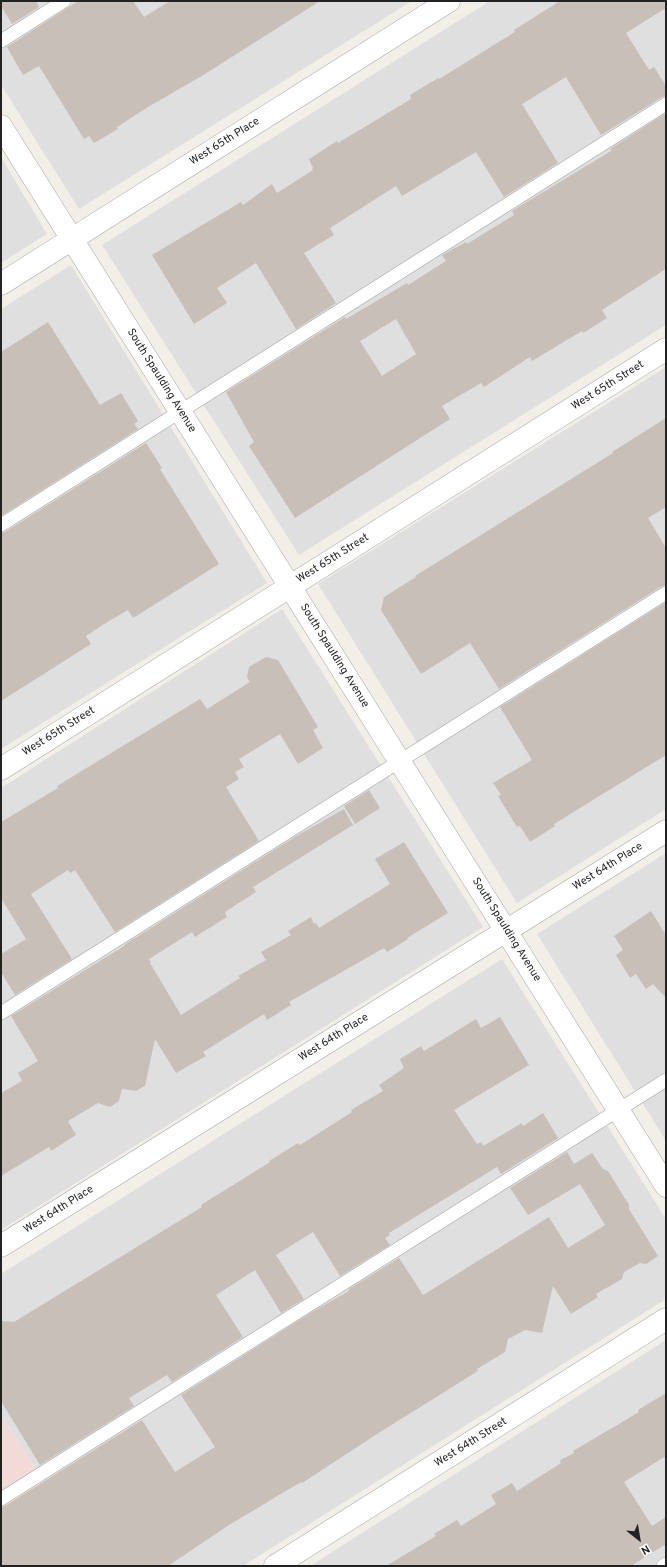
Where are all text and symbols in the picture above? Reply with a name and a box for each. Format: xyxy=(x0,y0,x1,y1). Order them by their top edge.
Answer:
street label: West 65th Place xyxy=(188,115,262,169)
street label: South Spaulding Avenue xyxy=(124,327,198,435)
street label: West 65th Street xyxy=(569,358,647,414)
street label: West 65th Street xyxy=(294,531,372,587)
street label: South Spaulding Avenue xyxy=(297,602,371,710)
street label: West 65th Street xyxy=(20,704,98,760)
street label: West 64th Place xyxy=(571,840,645,894)
street label: South Spaulding Avenue xyxy=(469,876,543,984)
street label: West 64th Place xyxy=(297,1011,371,1065)
street label: West 64th Place xyxy=(22,1183,96,1237)
street label: West 64th Street xyxy=(432,1415,510,1471)
north arrow xyxy=(619,1519,659,1559)
text: N xyxy=(638,1541,652,1557)

